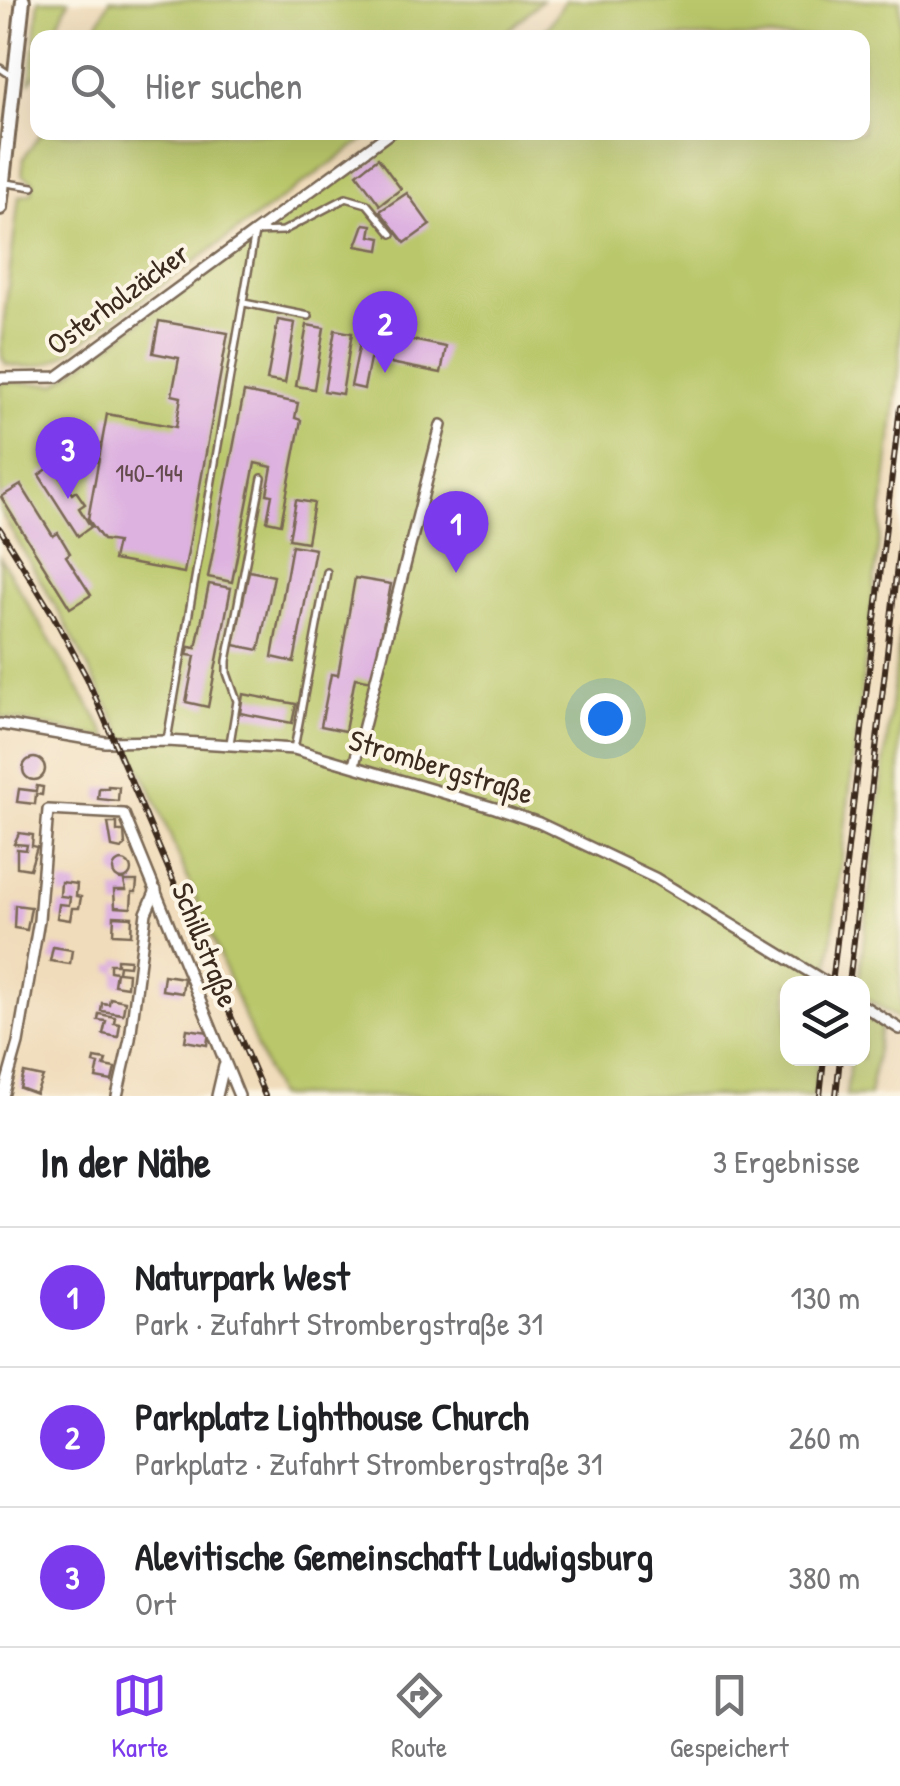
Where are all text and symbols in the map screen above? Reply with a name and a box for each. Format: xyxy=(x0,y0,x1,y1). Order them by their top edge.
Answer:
search box xyxy=(30,30,870,140)
icon: search xyxy=(65,58,120,113)
text: Hier suchen xyxy=(145,59,303,111)
street label: Osterholzäcker xyxy=(38,233,197,363)
pin: 2 xyxy=(352,290,418,373)
pin: 3 xyxy=(36,416,100,499)
house number: 140-144 xyxy=(115,456,183,490)
pin: 1 xyxy=(424,490,488,573)
your location xyxy=(580,693,631,744)
street label: Strombergstraße xyxy=(344,719,538,813)
street label: Schillstraße xyxy=(163,877,249,1013)
map controls xyxy=(780,976,870,1066)
button: layers xyxy=(780,976,870,1066)
text: In der Nähe xyxy=(40,1133,211,1190)
text: 3 Ergebnisse xyxy=(713,1140,860,1183)
text: Naturpark West xyxy=(135,1250,350,1302)
text: 1 xyxy=(67,1276,78,1319)
text: 130 m xyxy=(791,1276,860,1319)
text: Park · Zufahrt Strombergstraße 31 xyxy=(135,1302,543,1345)
text: Parkplatz Lighthouse Church xyxy=(135,1390,529,1442)
text: 2 xyxy=(65,1416,80,1459)
text: 260 m xyxy=(789,1416,860,1459)
text: Parkplatz · Zufahrt Strombergstraße 31 xyxy=(135,1442,603,1485)
text: Alevitische Gemeinschaft Ludwigsburg xyxy=(135,1530,653,1582)
text: 3 xyxy=(65,1556,80,1599)
text: 380 m xyxy=(788,1556,860,1599)
text: Ort xyxy=(135,1582,176,1625)
tab: Karte xyxy=(111,1668,169,1766)
tab: Route xyxy=(391,1668,447,1766)
tab: Gespeichert xyxy=(670,1668,789,1766)

